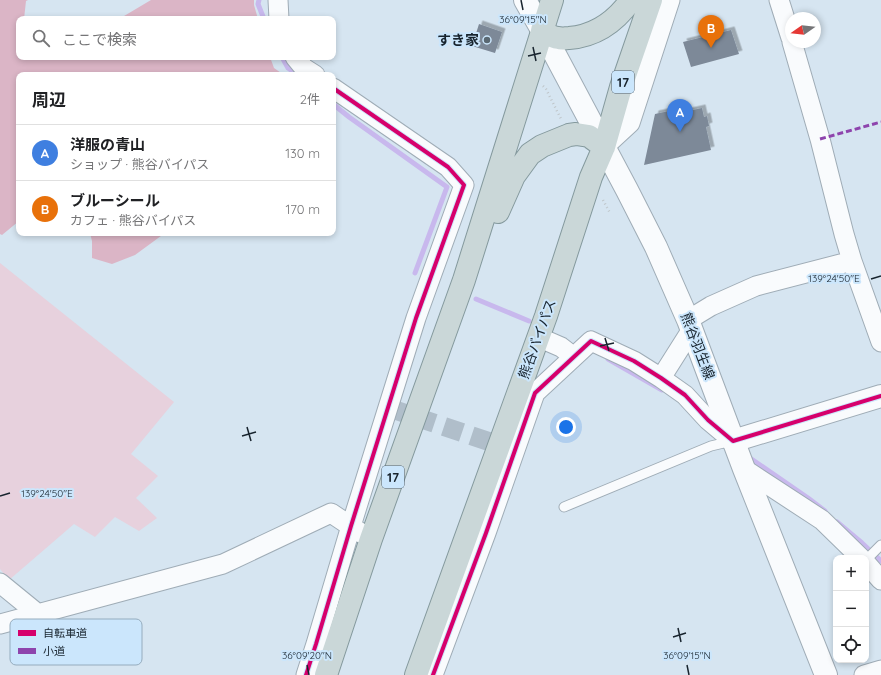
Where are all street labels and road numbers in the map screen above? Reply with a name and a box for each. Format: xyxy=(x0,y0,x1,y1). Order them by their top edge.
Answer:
road number: 17 xyxy=(612,71,634,93)
street label: 熊谷バイパス xyxy=(514,297,560,381)
street label: 熊谷羽生線 xyxy=(677,310,719,382)
road number: 17 xyxy=(382,466,404,488)

